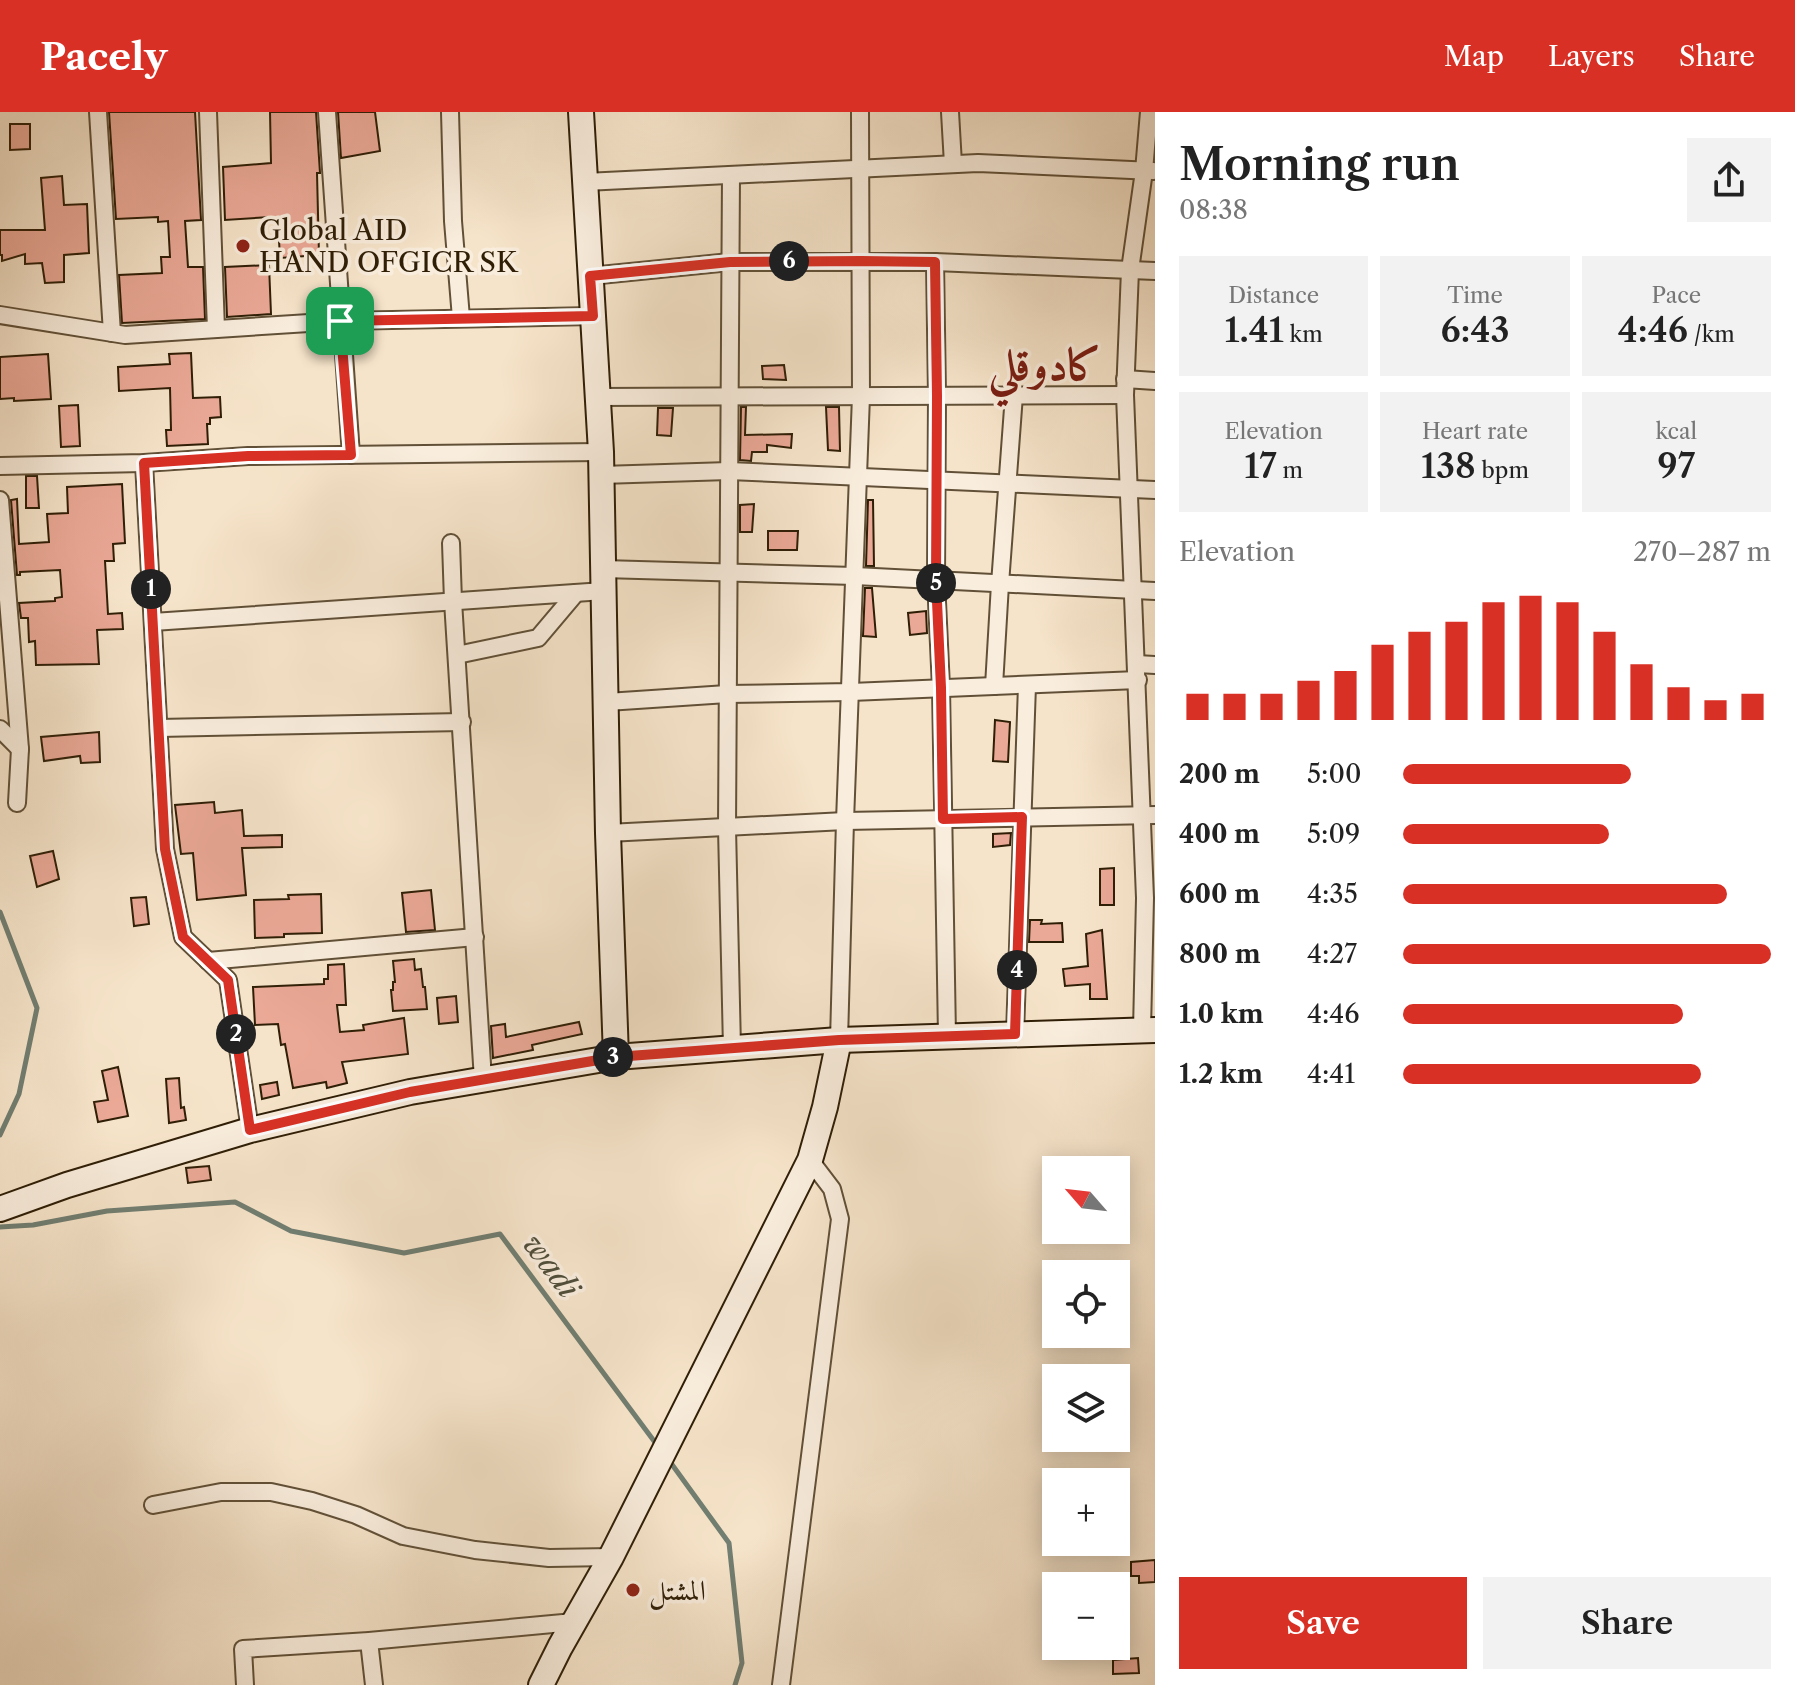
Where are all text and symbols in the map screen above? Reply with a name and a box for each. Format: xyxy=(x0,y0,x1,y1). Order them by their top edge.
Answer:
text: Pacely xyxy=(40,33,167,80)
text: Map xyxy=(1444,39,1504,73)
text: Layers xyxy=(1548,39,1635,73)
text: Share xyxy=(1679,39,1755,73)
text: Morning run xyxy=(1179,137,1460,191)
button: share xyxy=(1687,138,1771,222)
text: 08:38 xyxy=(1179,194,1248,226)
place label: Global AID HAND OFGICR SK xyxy=(259,213,519,279)
marker: Global AID HAND OFGICR SK xyxy=(234,237,252,255)
pin: 6 xyxy=(769,241,809,281)
text: 6 xyxy=(782,247,796,274)
text: Distance xyxy=(1228,282,1319,309)
text: Time xyxy=(1447,282,1503,309)
text: Pace xyxy=(1651,282,1701,309)
pin xyxy=(306,287,374,355)
icon: arrive xyxy=(318,299,362,343)
text: 1.41 xyxy=(1225,309,1284,351)
text: 6:43 xyxy=(1440,309,1510,351)
text: 4:46 xyxy=(1618,309,1688,351)
text: km xyxy=(1284,321,1323,348)
text: /km xyxy=(1688,321,1735,348)
district label: كادوقلي xyxy=(987,337,1102,408)
text: Elevation xyxy=(1225,418,1323,445)
text: Heart rate xyxy=(1422,418,1528,445)
text: kcal xyxy=(1656,418,1697,445)
text: 17 xyxy=(1244,445,1277,487)
text: 138 xyxy=(1421,445,1476,487)
text: 97 xyxy=(1658,445,1695,487)
text: m xyxy=(1277,457,1303,484)
text: bpm xyxy=(1476,457,1529,484)
text: Elevation xyxy=(1179,536,1295,568)
text: 270–287 m xyxy=(1633,536,1771,568)
pin: 5 xyxy=(916,563,956,603)
pin: 1 xyxy=(131,569,171,609)
text: 5 xyxy=(930,569,942,596)
text: 1 xyxy=(146,575,156,602)
text: 200 m xyxy=(1179,758,1260,790)
text: 5:00 xyxy=(1307,758,1361,790)
text: 400 m xyxy=(1179,818,1260,850)
text: 5:09 xyxy=(1307,818,1360,850)
text: 600 m xyxy=(1179,878,1260,910)
text: 4:35 xyxy=(1307,878,1358,910)
text: 800 m xyxy=(1179,938,1261,970)
text: 4:27 xyxy=(1307,938,1357,970)
pin: 4 xyxy=(997,950,1037,990)
text: 4 xyxy=(1010,956,1024,983)
text: 1.0 km xyxy=(1179,998,1264,1030)
text: 4:46 xyxy=(1307,998,1360,1030)
pin: 2 xyxy=(216,1014,256,1054)
text: 2 xyxy=(230,1020,243,1047)
pin: 3 xyxy=(593,1037,633,1077)
text: 3 xyxy=(607,1043,619,1070)
text: 1.2 km xyxy=(1179,1058,1263,1090)
text: 4:41 xyxy=(1307,1058,1355,1090)
north arrow xyxy=(1042,1156,1130,1244)
map controls xyxy=(1042,1156,1130,1660)
water label: wadi xyxy=(515,1227,588,1307)
button: locate xyxy=(1042,1260,1130,1348)
button: layers xyxy=(1042,1364,1130,1452)
button: + xyxy=(1042,1468,1130,1556)
button: − xyxy=(1042,1572,1130,1660)
place label: المشتل xyxy=(649,1573,706,1610)
button: Save xyxy=(1179,1577,1467,1669)
button: Share xyxy=(1483,1577,1771,1669)
marker: المشتل xyxy=(624,1581,642,1599)

